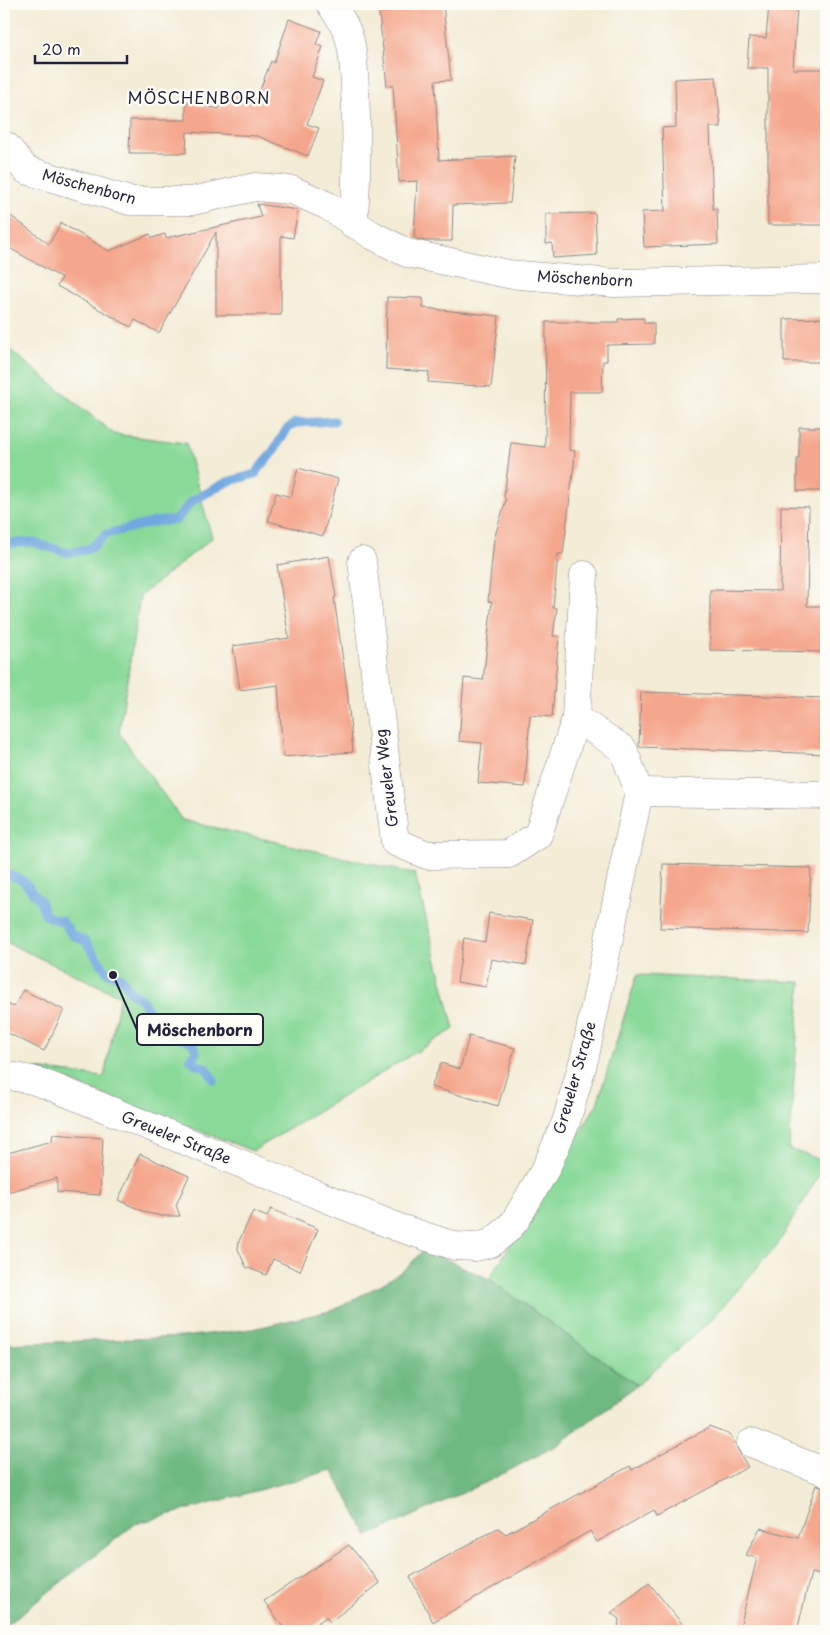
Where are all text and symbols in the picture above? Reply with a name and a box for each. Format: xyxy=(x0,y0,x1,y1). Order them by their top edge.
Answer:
scale bar xyxy=(35,32,128,64)
text: 20 m xyxy=(42,37,81,60)
district label: MÖSCHENBORN xyxy=(127,85,271,109)
street label: Möschenborn xyxy=(40,162,139,209)
street label: Möschenborn xyxy=(536,263,634,292)
street label: Greueler Weg xyxy=(368,728,403,829)
callout: Möschenborn xyxy=(137,1014,263,1045)
text: Möschenborn xyxy=(147,1017,253,1041)
street label: Greueler Straße xyxy=(546,1018,601,1137)
street label: Greueler Straße xyxy=(118,1104,235,1169)

